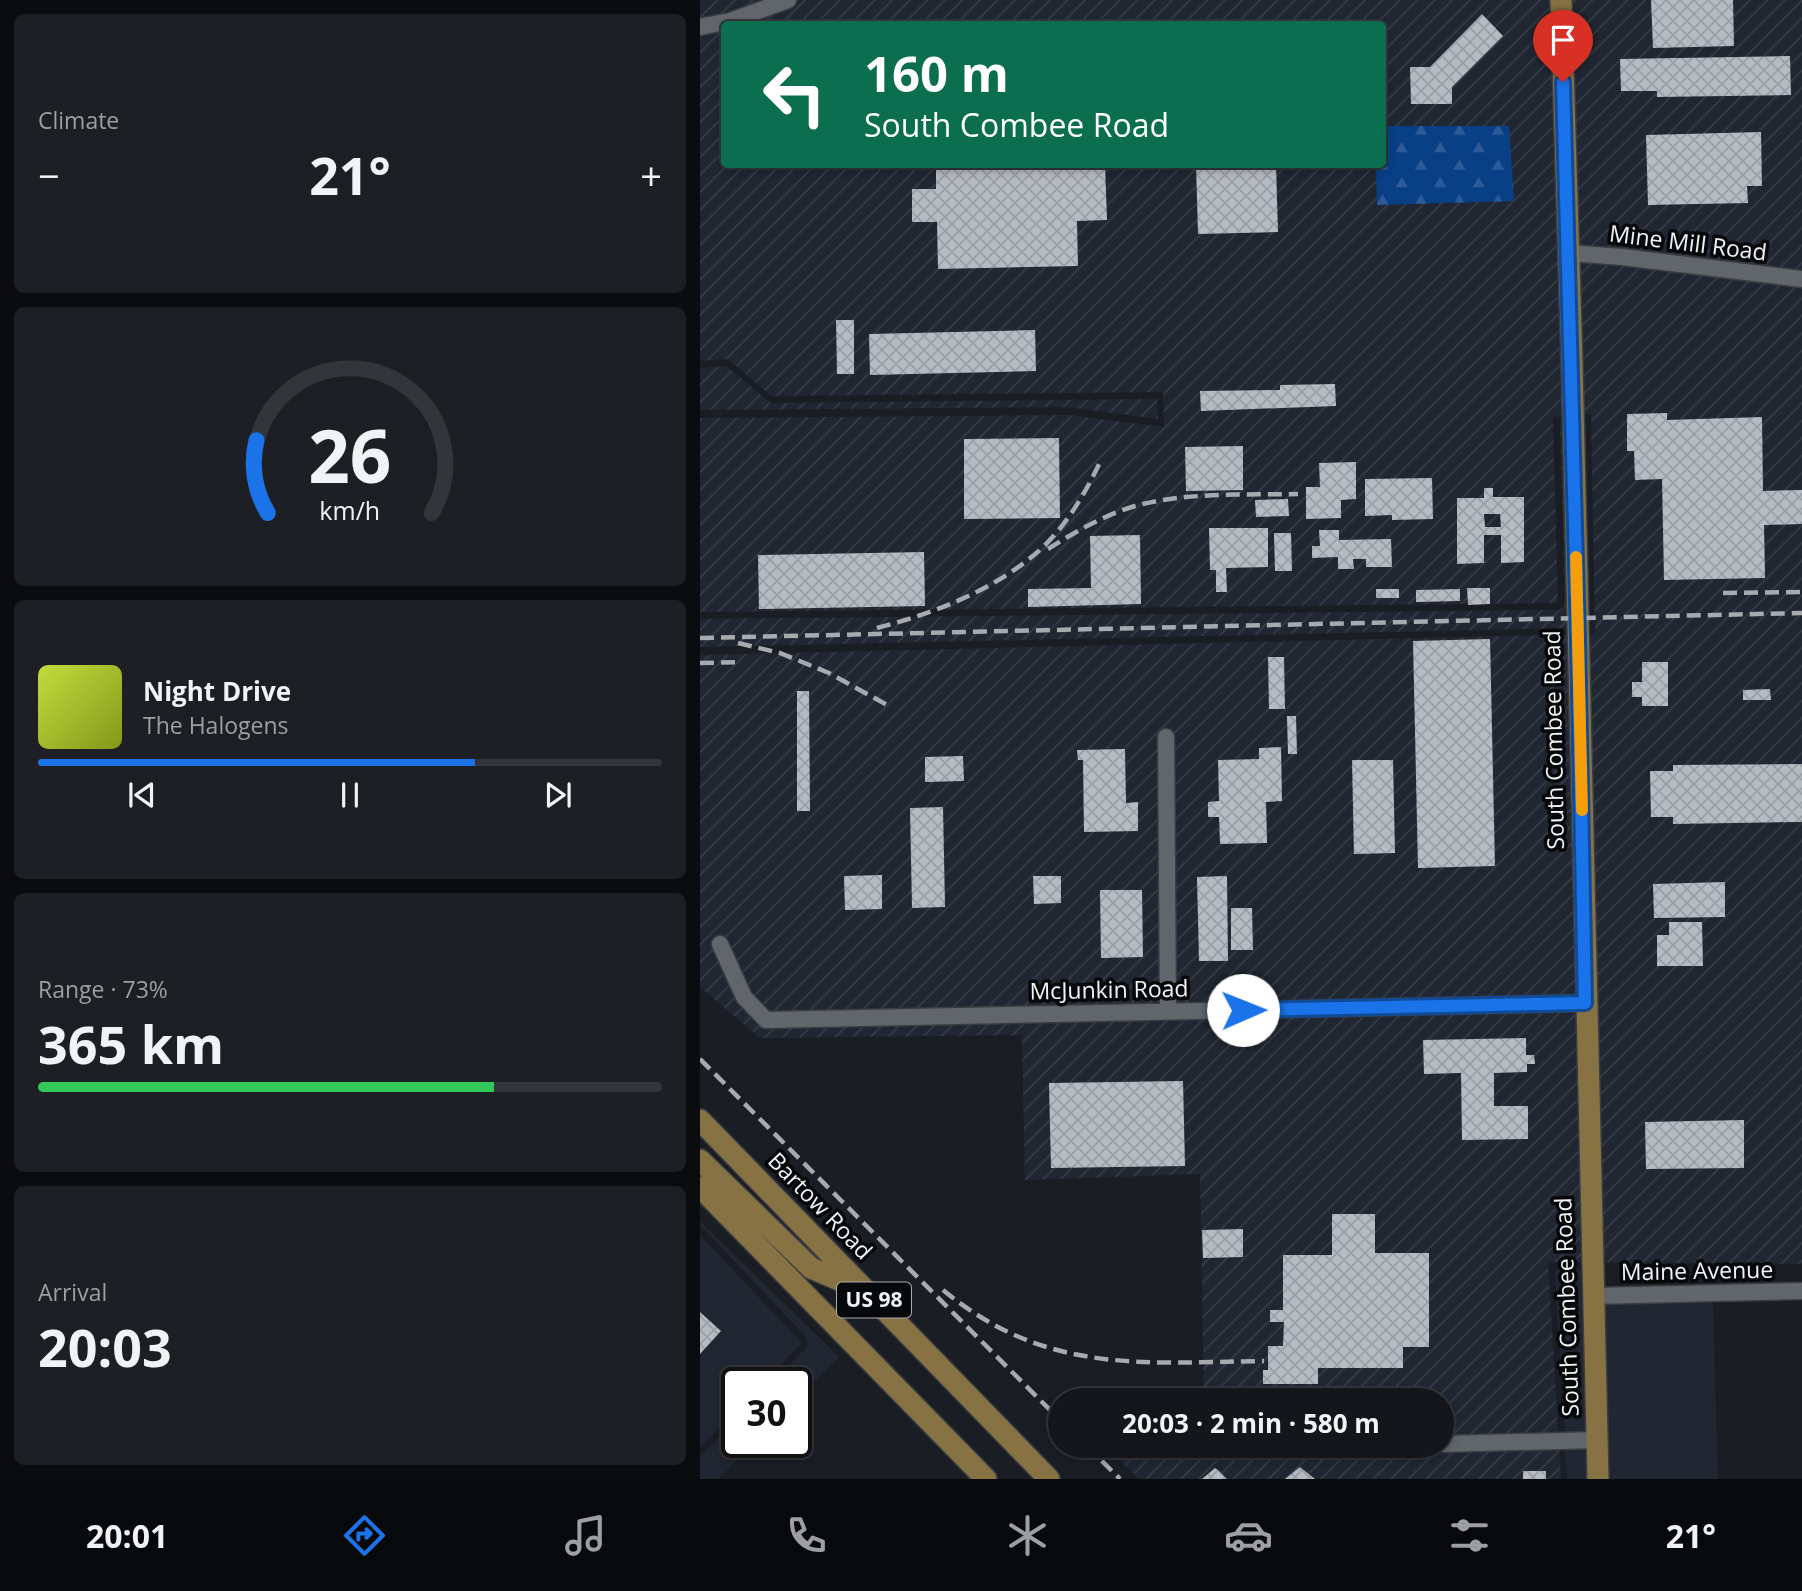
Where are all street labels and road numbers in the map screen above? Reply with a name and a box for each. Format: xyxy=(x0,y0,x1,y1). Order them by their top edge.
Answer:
street label: Mine Mill Road xyxy=(1608,216,1769,268)
street label: South Combee Road xyxy=(1535,630,1571,850)
street label: McJunkin Road xyxy=(1029,972,1189,1006)
street label: Bartow Road xyxy=(761,1145,880,1266)
street label: South Combee Road xyxy=(1546,1197,1586,1417)
street label: Maine Avenue xyxy=(1621,1253,1773,1287)
road number: US 98 xyxy=(837,1282,911,1318)

